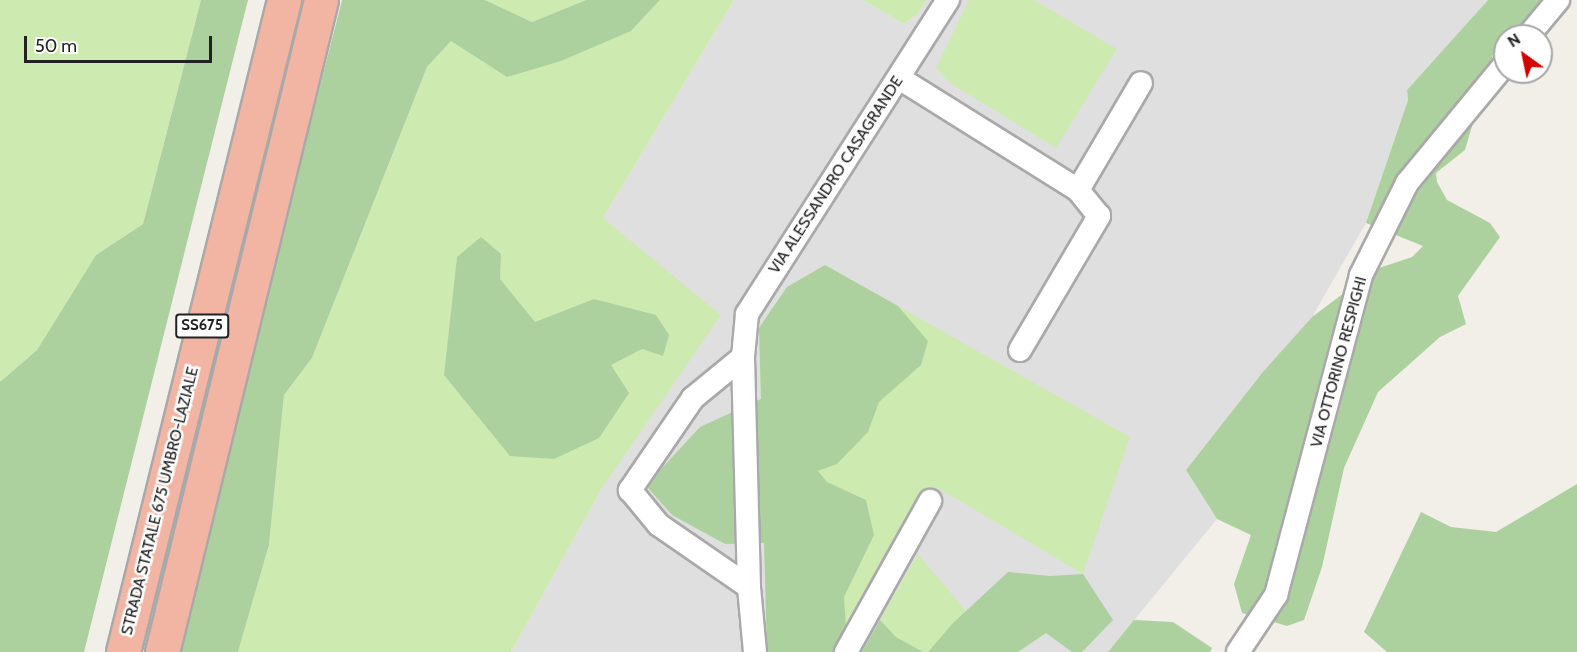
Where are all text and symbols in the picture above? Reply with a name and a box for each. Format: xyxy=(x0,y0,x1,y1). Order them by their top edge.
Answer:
scale bar xyxy=(27,24,214,62)
north arrow xyxy=(1493,24,1553,84)
text: N xyxy=(1504,29,1524,51)
text: 50 m xyxy=(35,35,77,57)
street label: VIA ALESSANDRO CASAGRANDE xyxy=(765,73,907,277)
street label: VIA OTTORINO RESPIGHI xyxy=(1307,274,1371,450)
road number: SS675 xyxy=(175,314,229,338)
street label: STRADA STATALE 675 UMBRO-LAZIALE xyxy=(117,365,203,637)

